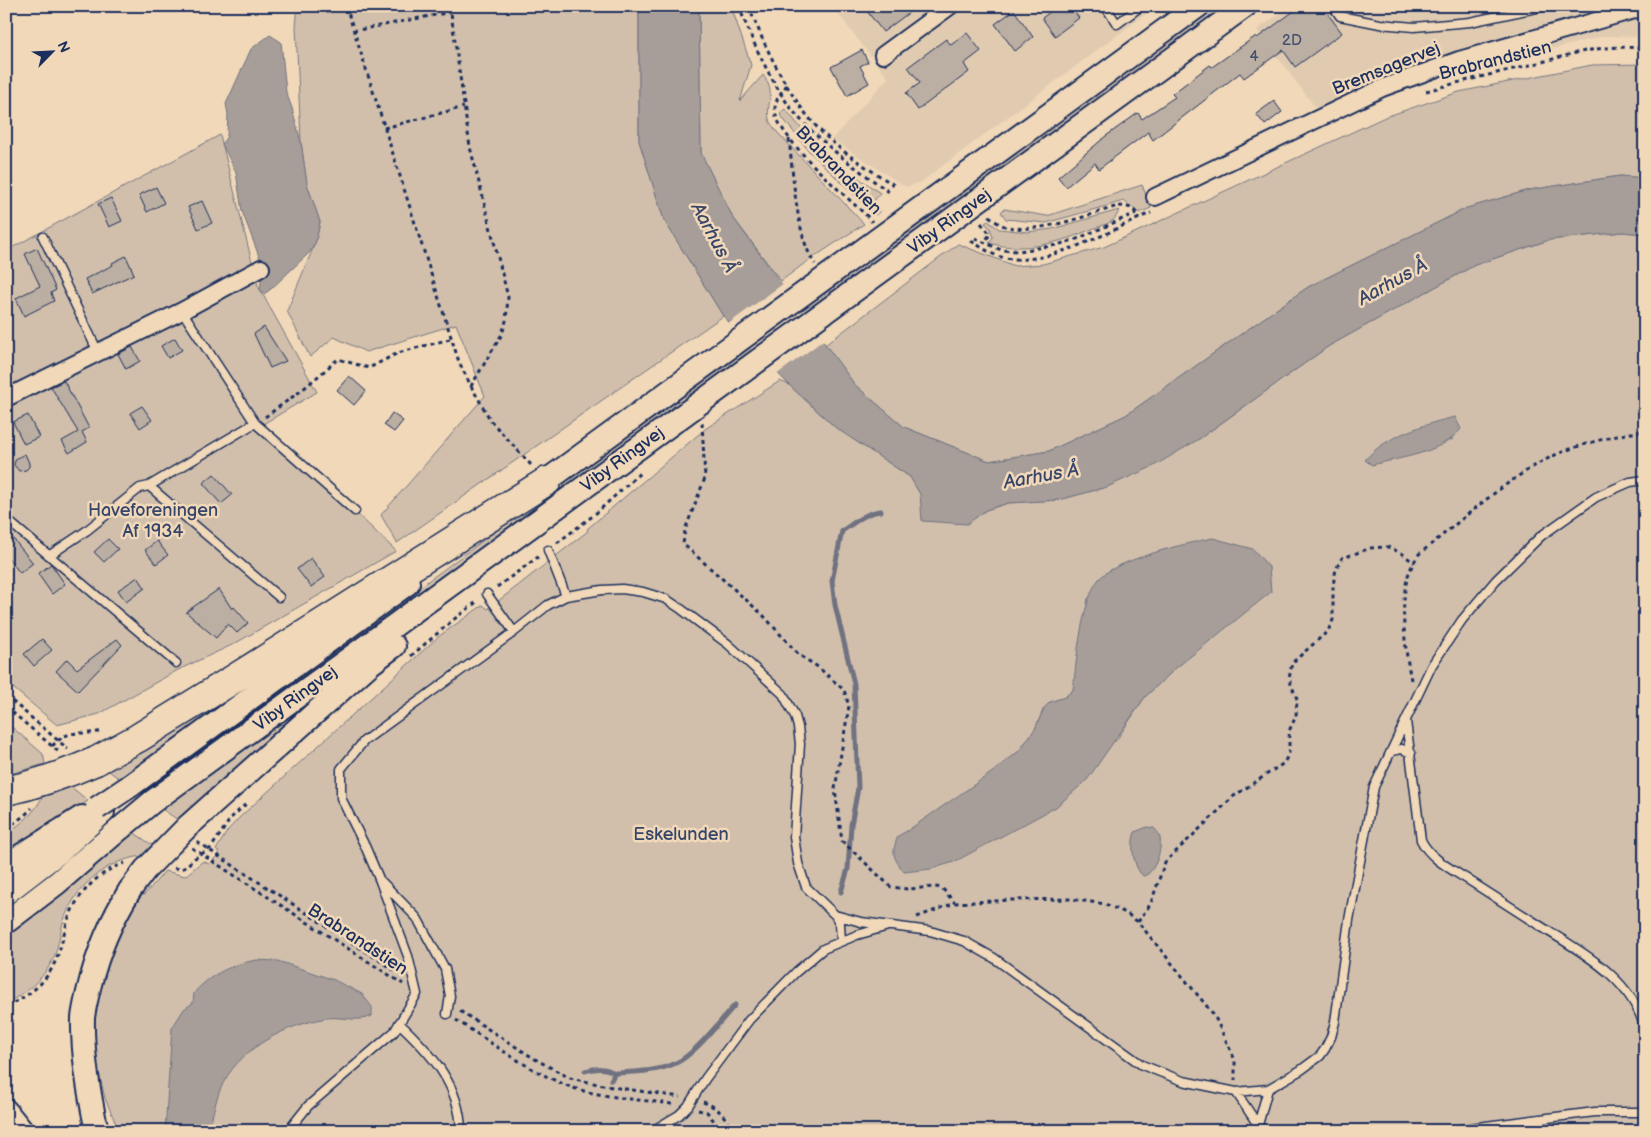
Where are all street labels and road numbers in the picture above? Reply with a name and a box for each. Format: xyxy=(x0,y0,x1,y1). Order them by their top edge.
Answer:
street label: Brabrandstien xyxy=(1437,36,1553,85)
street label: Bremsagervej xyxy=(1329,37,1443,100)
street label: Brabrandstien xyxy=(791,122,886,219)
street label: Viby Ringvej xyxy=(903,184,995,259)
street label: Viby Ringvej xyxy=(576,422,668,497)
street label: Viby Ringvej xyxy=(249,661,341,736)
street label: Brabrandstien xyxy=(304,899,412,980)

